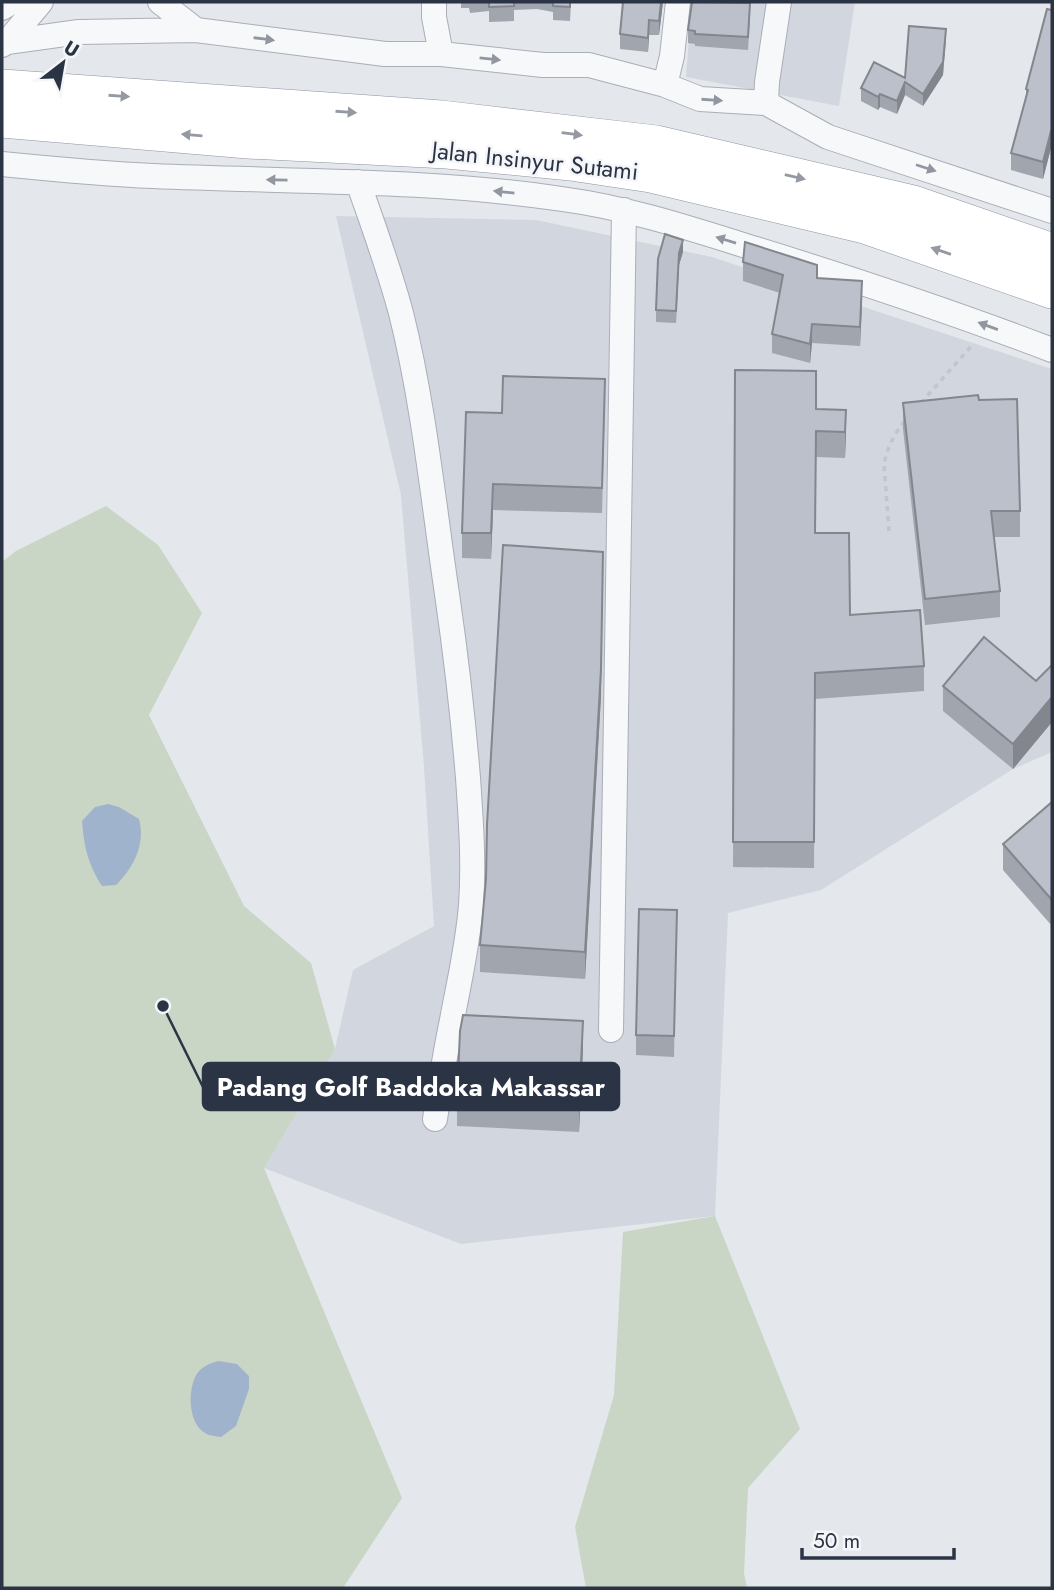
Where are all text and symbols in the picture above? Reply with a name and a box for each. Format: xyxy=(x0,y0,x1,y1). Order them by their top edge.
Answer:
north arrow xyxy=(28,28,98,98)
one-way arrow xyxy=(253,33,275,44)
text: U xyxy=(59,34,84,64)
one-way arrow xyxy=(479,54,501,65)
one-way arrow xyxy=(108,91,130,102)
one-way arrow xyxy=(701,95,723,106)
one-way arrow xyxy=(335,107,357,118)
one-way arrow xyxy=(181,129,203,140)
one-way arrow xyxy=(561,129,583,140)
street label: Jalan Insinyur Sutami xyxy=(427,132,640,189)
one-way arrow xyxy=(915,163,936,174)
one-way arrow xyxy=(784,171,806,182)
one-way arrow xyxy=(266,174,288,186)
one-way arrow xyxy=(493,186,515,197)
one-way arrow xyxy=(715,234,736,244)
one-way arrow xyxy=(931,245,952,256)
one-way arrow xyxy=(978,320,999,331)
callout: Padang Golf Baddoka Makassar xyxy=(203,1063,619,1110)
text: Padang Golf Baddoka Makassar xyxy=(217,1068,606,1106)
scale bar xyxy=(802,1516,954,1560)
text: 50 m xyxy=(813,1526,860,1556)

